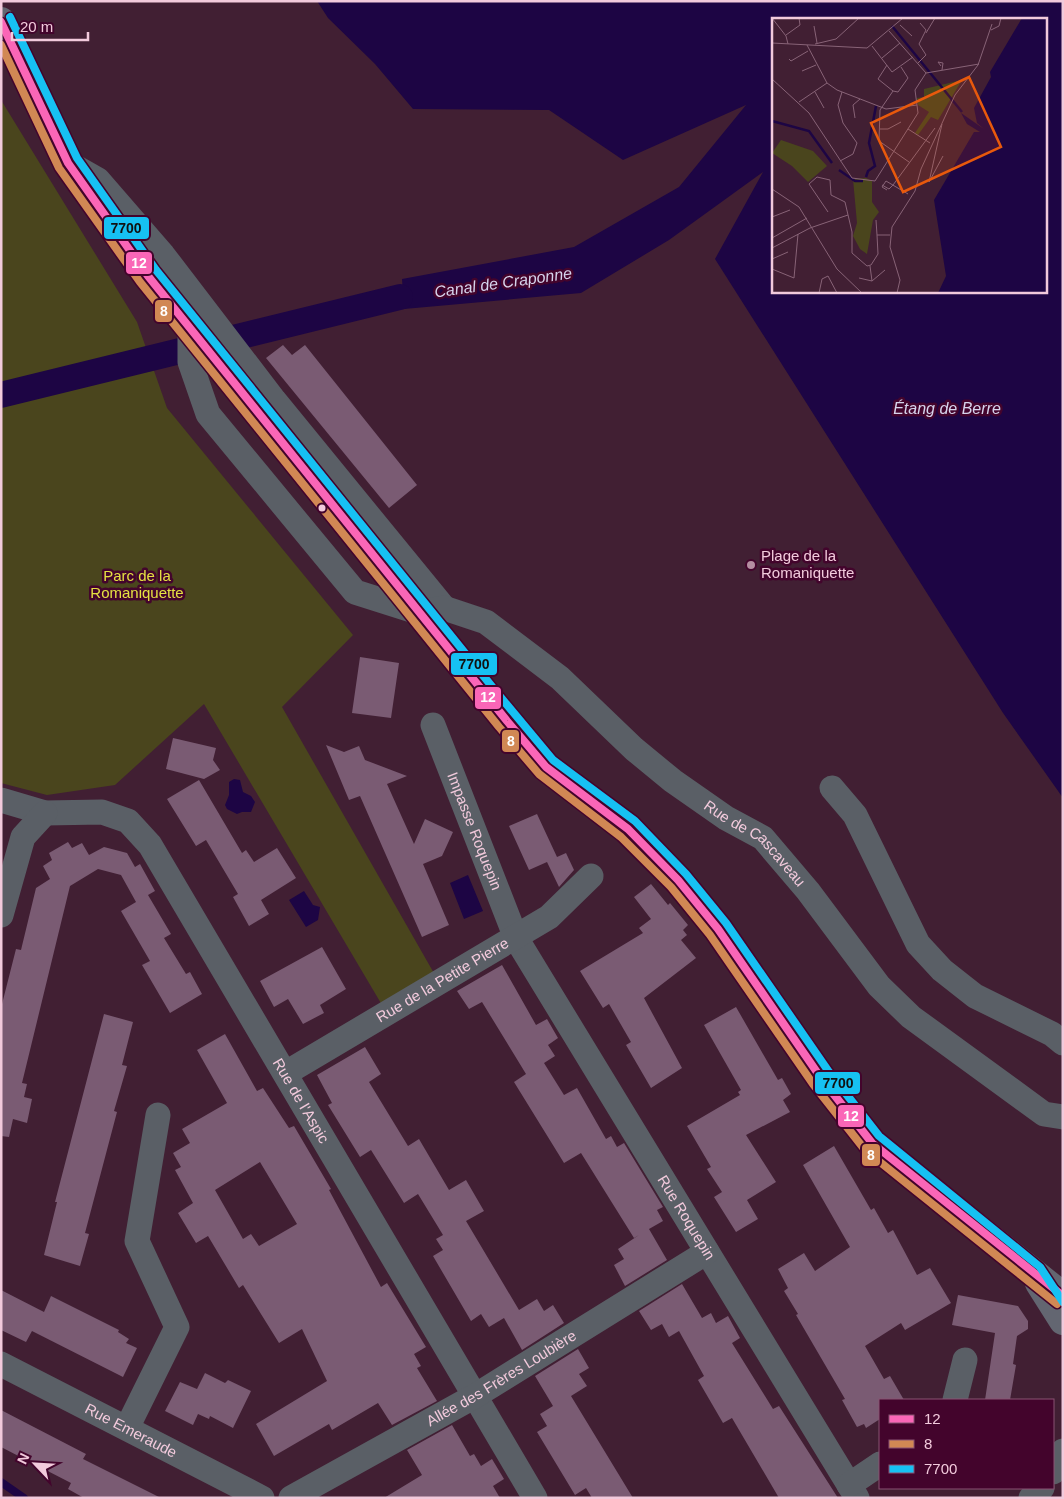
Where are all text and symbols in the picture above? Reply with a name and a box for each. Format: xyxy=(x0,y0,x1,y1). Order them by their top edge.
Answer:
scale bar xyxy=(12,10,89,42)
text: 20 m xyxy=(20,18,53,35)
inset map xyxy=(772,18,1046,292)
line badge: 7700 xyxy=(103,216,150,240)
text: 7700 xyxy=(110,220,142,236)
line badge: 12 xyxy=(125,251,153,275)
text: 12 xyxy=(131,255,147,271)
water label: Canal de Craponne xyxy=(433,264,573,301)
line badge: 8 xyxy=(154,299,173,323)
text: 8 xyxy=(160,303,168,319)
water label: Étang de Berre xyxy=(893,399,1001,417)
unlabelled marker xyxy=(317,503,327,513)
place label: Plage de la Romaniquette xyxy=(761,547,854,581)
marker: Plage de la Romaniquette xyxy=(745,559,757,571)
park label: Parc de la Romaniquette xyxy=(90,567,184,601)
line badge: 7700 xyxy=(450,652,498,676)
text: 7700 xyxy=(458,656,490,672)
line badge: 12 xyxy=(474,686,502,710)
text: 12 xyxy=(480,689,496,705)
line badge: 8 xyxy=(501,729,520,753)
text: 8 xyxy=(507,733,515,749)
street label: Impasse Roquepin xyxy=(444,770,505,892)
street label: Rue de Cascaveau xyxy=(701,796,809,889)
street label: Rue de la Petite Pierre xyxy=(373,934,512,1026)
street label: Rue de l'Aspic xyxy=(270,1055,333,1146)
line badge: 7700 xyxy=(814,1071,861,1095)
text: 7700 xyxy=(822,1075,854,1091)
line badge: 12 xyxy=(837,1104,865,1128)
text: 12 xyxy=(843,1108,859,1124)
line badge: 8 xyxy=(861,1143,881,1167)
text: 8 xyxy=(867,1147,875,1163)
street label: Rue Roquepin xyxy=(654,1172,719,1263)
street label: Allée des Frères Loubière xyxy=(423,1326,579,1429)
legend xyxy=(879,1399,1054,1489)
street label: Rue Emeraude xyxy=(82,1400,180,1461)
text: 12 xyxy=(924,1410,941,1427)
text: 8 xyxy=(924,1435,932,1452)
north arrow xyxy=(10,1439,60,1489)
text: N xyxy=(14,1451,33,1466)
text: 7700 xyxy=(924,1460,957,1477)

